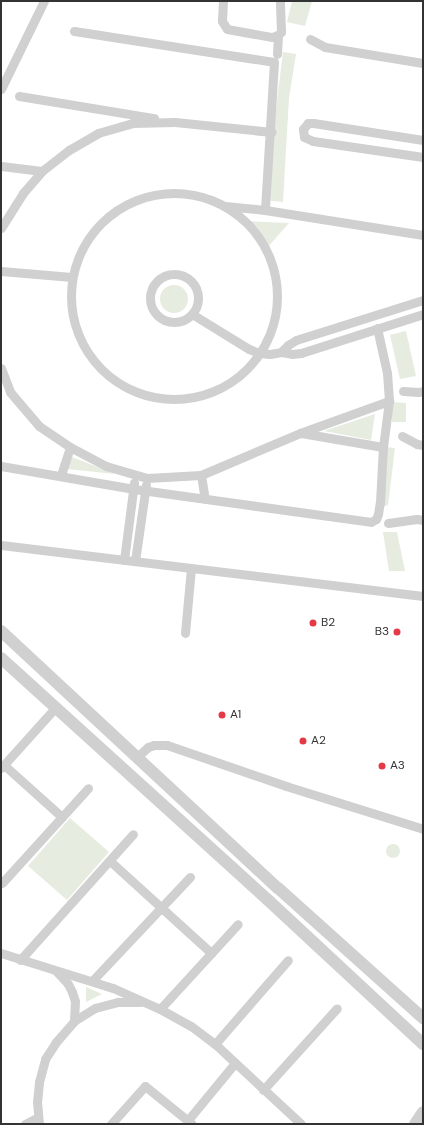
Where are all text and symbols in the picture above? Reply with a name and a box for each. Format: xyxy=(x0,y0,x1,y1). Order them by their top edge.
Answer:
place label: B2 xyxy=(321,616,335,630)
marker: B2 xyxy=(308,618,318,628)
place label: B3 xyxy=(375,625,389,639)
marker: B3 xyxy=(392,627,402,637)
place label: A1 xyxy=(230,708,241,722)
marker: A1 xyxy=(217,710,227,720)
place label: A2 xyxy=(311,734,326,748)
marker: A2 xyxy=(298,736,308,746)
place label: A3 xyxy=(390,759,405,773)
marker: A3 xyxy=(377,761,387,771)

